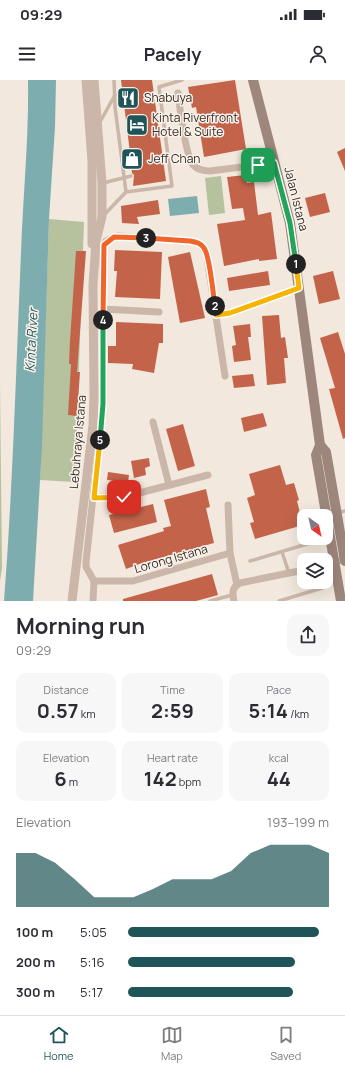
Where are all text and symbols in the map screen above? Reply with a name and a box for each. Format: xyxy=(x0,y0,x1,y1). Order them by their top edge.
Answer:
text: 09:29 xyxy=(20,4,63,25)
text: Pacely xyxy=(144,42,201,66)
icon: menu xyxy=(16,43,38,65)
icon: person xyxy=(307,43,329,65)
restaurant icon: Shabuya xyxy=(115,85,141,111)
place label: Shabuya xyxy=(144,89,192,106)
place label: Kinta Riverfront Hotel & Suite xyxy=(152,109,238,140)
hotel icon: Kinta Riverfront Hotel & Suite xyxy=(124,112,150,138)
shop icon: Jeff Chan xyxy=(119,146,145,172)
pin xyxy=(241,148,275,182)
place label: Jeff Chan xyxy=(148,150,200,167)
icon: arrive xyxy=(247,154,269,176)
street label: Jalan Istana xyxy=(280,165,313,233)
pin: 3 xyxy=(136,228,156,248)
text: 3 xyxy=(143,230,149,245)
pin: 1 xyxy=(286,254,306,274)
text: 1 xyxy=(294,256,298,271)
pin: 2 xyxy=(205,296,225,316)
text: 2 xyxy=(212,298,218,313)
water label: Kinta River xyxy=(20,306,42,372)
pin: 4 xyxy=(93,310,113,330)
text: 4 xyxy=(100,312,106,327)
street label: Lebuhraya Istana xyxy=(65,394,90,490)
pin: 5 xyxy=(90,430,110,450)
text: 5 xyxy=(97,432,103,447)
pin xyxy=(107,480,141,514)
icon: check xyxy=(113,486,135,508)
north arrow xyxy=(297,509,333,545)
map controls xyxy=(297,509,333,589)
street label: Lorong Istana xyxy=(132,540,210,577)
button: layers xyxy=(297,553,333,589)
text: Morning run xyxy=(16,611,145,641)
button: share xyxy=(287,614,329,656)
text: 09:29 xyxy=(16,641,51,659)
text: Distance xyxy=(44,682,89,697)
text: Time xyxy=(160,682,185,697)
text: Pace xyxy=(266,682,291,697)
text: 0.57 xyxy=(37,697,78,724)
text: 2:59 xyxy=(151,697,194,724)
text: 5:14 xyxy=(248,697,288,724)
text: km xyxy=(78,706,95,721)
text: /km xyxy=(288,706,309,721)
text: Elevation xyxy=(43,750,89,765)
text: Heart rate xyxy=(147,750,198,765)
text: kcal xyxy=(269,750,289,765)
text: 6 xyxy=(54,765,67,792)
text: 142 xyxy=(144,765,177,792)
text: 44 xyxy=(267,765,291,792)
text: m xyxy=(67,774,78,789)
text: bpm xyxy=(177,774,201,789)
text: Elevation xyxy=(16,813,71,831)
text: 193–199 m xyxy=(267,813,329,831)
text: 100 m xyxy=(16,923,53,941)
text: 5:05 xyxy=(80,923,107,941)
text: 200 m xyxy=(16,953,55,971)
text: 5:16 xyxy=(80,953,105,971)
text: 300 m xyxy=(16,983,55,1001)
text: 5:17 xyxy=(80,983,103,1001)
tab: Home xyxy=(44,1024,73,1063)
tab: Map xyxy=(161,1024,183,1063)
tab: Saved xyxy=(270,1024,301,1063)

